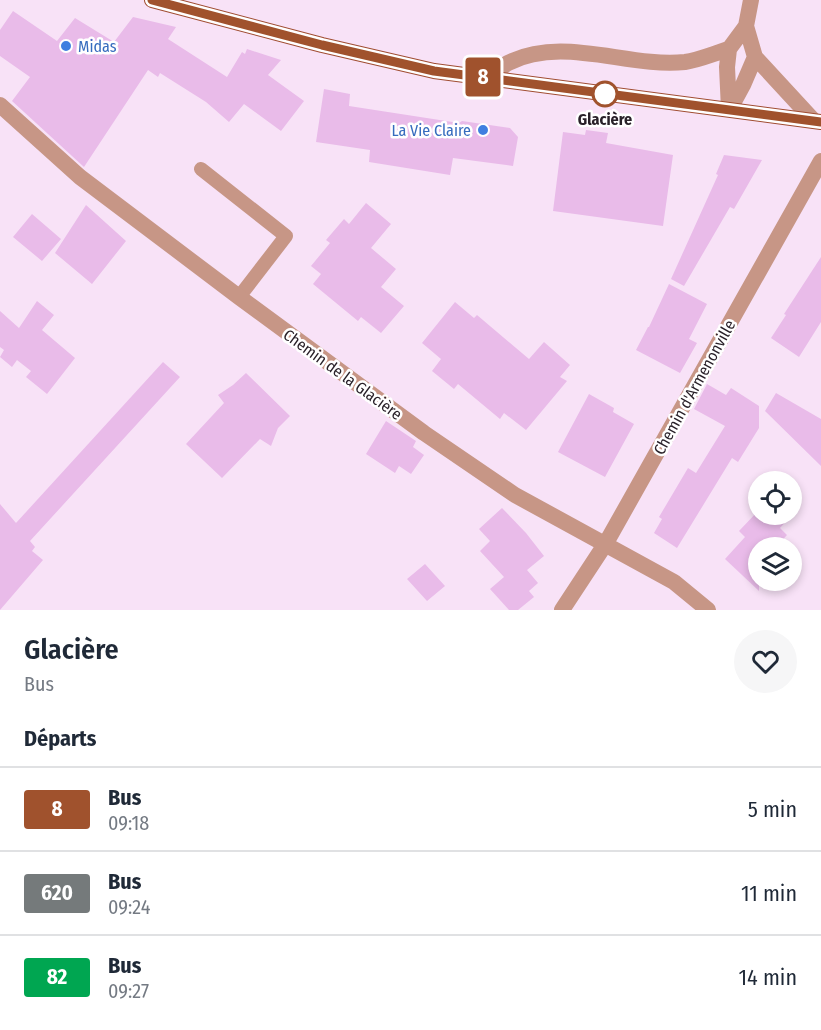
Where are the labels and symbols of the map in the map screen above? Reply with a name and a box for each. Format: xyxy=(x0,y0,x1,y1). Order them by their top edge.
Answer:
place label: Midas xyxy=(78,37,117,56)
marker: Midas xyxy=(59,39,73,53)
line badge: 8 xyxy=(464,58,502,97)
marker: Glacière xyxy=(592,81,618,107)
place label: Glacière xyxy=(578,110,632,129)
place label: La Vie Claire xyxy=(392,121,471,140)
marker: La Vie Claire xyxy=(476,123,490,137)
street label: Chemin d'Armenonville xyxy=(650,317,739,458)
street label: Chemin de la Glacière xyxy=(280,325,406,424)

